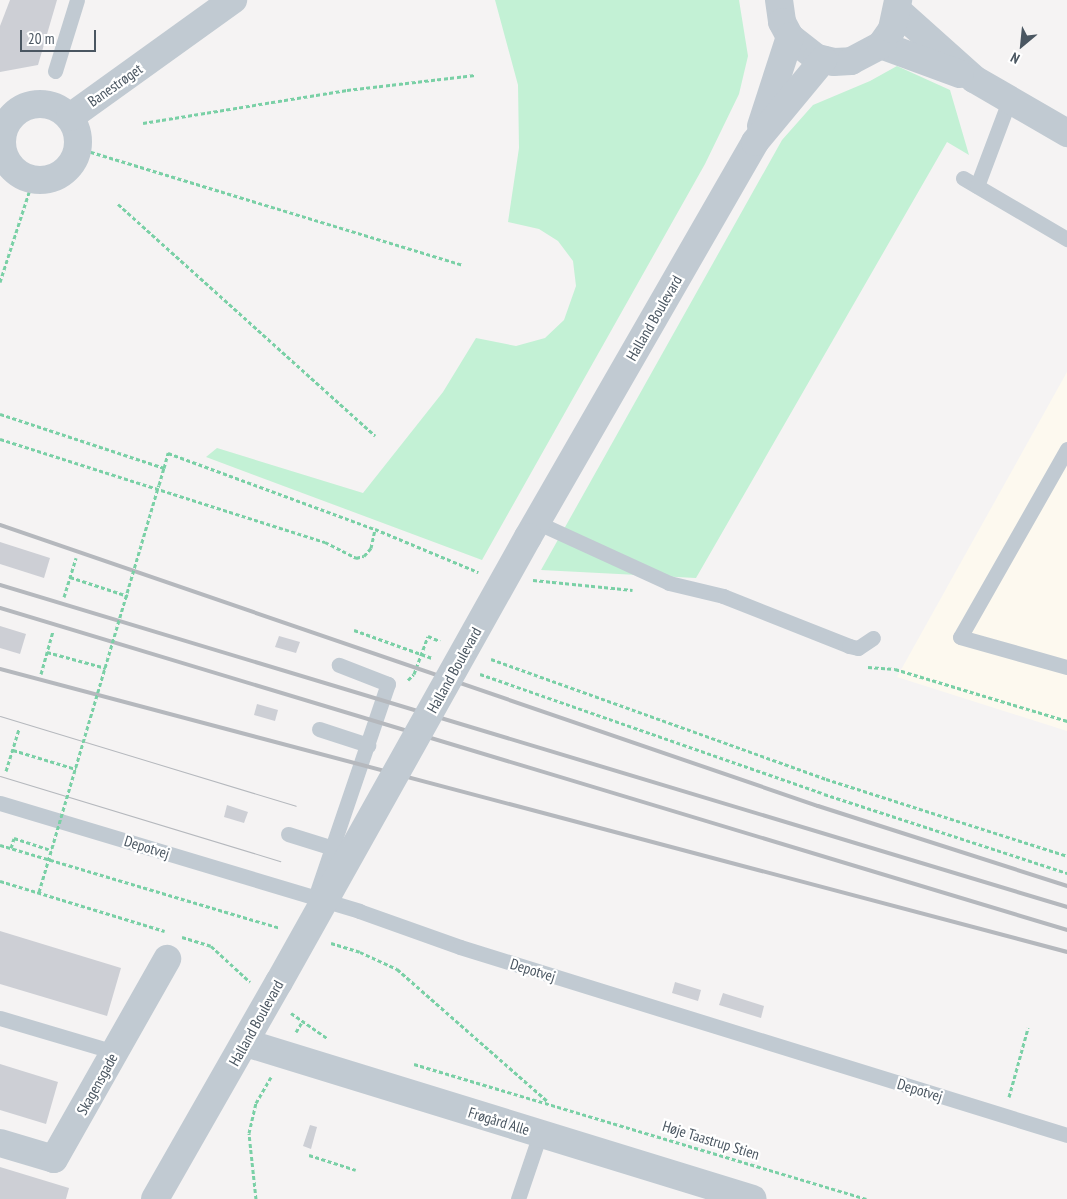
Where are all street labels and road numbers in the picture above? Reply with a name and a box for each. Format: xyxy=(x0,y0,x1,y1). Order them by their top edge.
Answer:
street label: Banestrøget xyxy=(84,60,146,110)
street label: Halland Boulevard xyxy=(622,272,686,364)
street label: Halland Boulevard xyxy=(423,624,485,716)
street label: Depotvej xyxy=(122,832,172,862)
street label: Depotvej xyxy=(508,955,558,985)
street label: Halland Boulevard xyxy=(225,977,287,1069)
street label: Skagensgade xyxy=(73,1050,121,1118)
street label: Depotvej xyxy=(895,1075,945,1105)
street label: Frøgård Alle xyxy=(466,1103,532,1139)
street label: Høje Taastrup Stien xyxy=(660,1117,762,1163)

